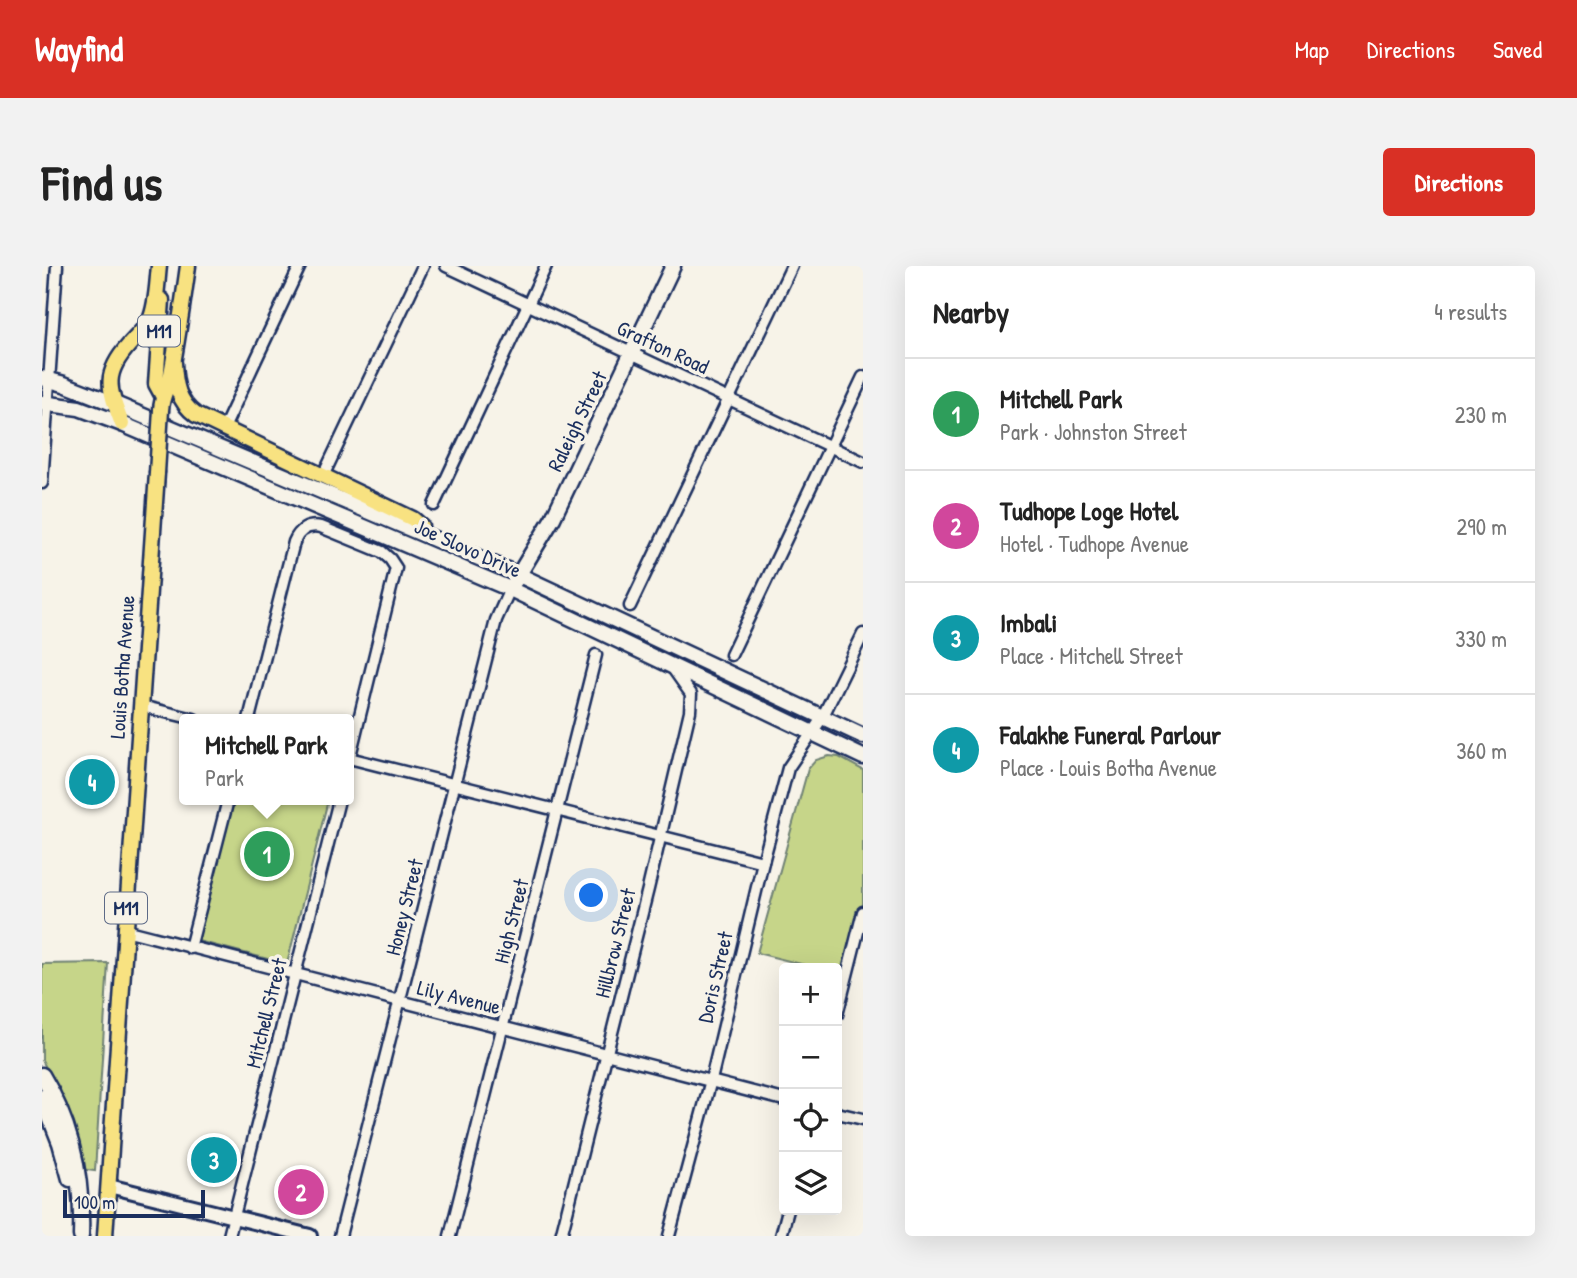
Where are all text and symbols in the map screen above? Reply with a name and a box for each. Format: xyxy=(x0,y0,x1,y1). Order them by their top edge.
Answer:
text: Wayfind xyxy=(35,27,123,71)
text: Map xyxy=(1295,33,1329,65)
text: Directions xyxy=(1367,33,1455,65)
text: Saved xyxy=(1493,33,1542,65)
button: Directions xyxy=(1383,148,1535,216)
text: Find us xyxy=(42,149,162,215)
text: Nearby xyxy=(933,292,1009,332)
text: 4 results xyxy=(1434,296,1507,327)
street label: Grafton Road xyxy=(612,313,714,381)
road number: M11 xyxy=(138,316,180,346)
street label: Raleigh Street xyxy=(540,365,614,476)
text: Mitchell Park xyxy=(1000,381,1122,416)
text: 1 xyxy=(952,399,960,430)
text: 230 m xyxy=(1455,399,1507,430)
text: Park · Johnston Street xyxy=(1000,416,1187,447)
text: Tudhope Loge Hotel xyxy=(1000,493,1178,528)
text: 2 xyxy=(951,511,961,542)
text: 290 m xyxy=(1457,511,1507,542)
street label: Joe Slovo Drive xyxy=(410,512,526,584)
text: Hotel · Tudhope Avenue xyxy=(1000,528,1189,559)
street label: Louis Botha Avenue xyxy=(103,594,141,740)
text: Imbali xyxy=(1000,605,1057,640)
text: 3 xyxy=(951,623,961,654)
text: 330 m xyxy=(1455,623,1507,654)
text: Place · Mitchell Street xyxy=(1000,640,1183,671)
popup xyxy=(179,714,354,805)
text: Falakhe Funeral Parlour xyxy=(1000,717,1221,752)
text: Mitchell Park xyxy=(205,727,328,762)
text: 4 xyxy=(952,735,960,766)
text: 360 m xyxy=(1456,735,1507,766)
text: Place · Louis Botha Avenue xyxy=(1000,752,1217,783)
pin: 4 xyxy=(69,756,115,808)
text: Park xyxy=(205,762,244,793)
pin: 1 xyxy=(244,828,290,880)
street label: Honey Street xyxy=(378,855,430,958)
street label: High Street xyxy=(486,875,536,966)
your location xyxy=(574,878,608,912)
street label: Hillbrow Street xyxy=(587,884,643,1001)
road number: M11 xyxy=(105,892,147,923)
street label: Doris Street xyxy=(690,928,740,1026)
street label: Mitchell Street xyxy=(238,954,294,1071)
map controls xyxy=(779,963,842,1215)
button: + xyxy=(779,963,842,1026)
street label: Lily Avenue xyxy=(414,973,504,1021)
button: − xyxy=(779,1026,842,1089)
button: locate xyxy=(779,1089,842,1152)
pin: 3 xyxy=(191,1134,237,1186)
button: layers xyxy=(779,1152,842,1215)
pin: 2 xyxy=(278,1166,324,1218)
scale bar xyxy=(63,1187,205,1219)
text: 100 m xyxy=(74,1189,115,1215)

